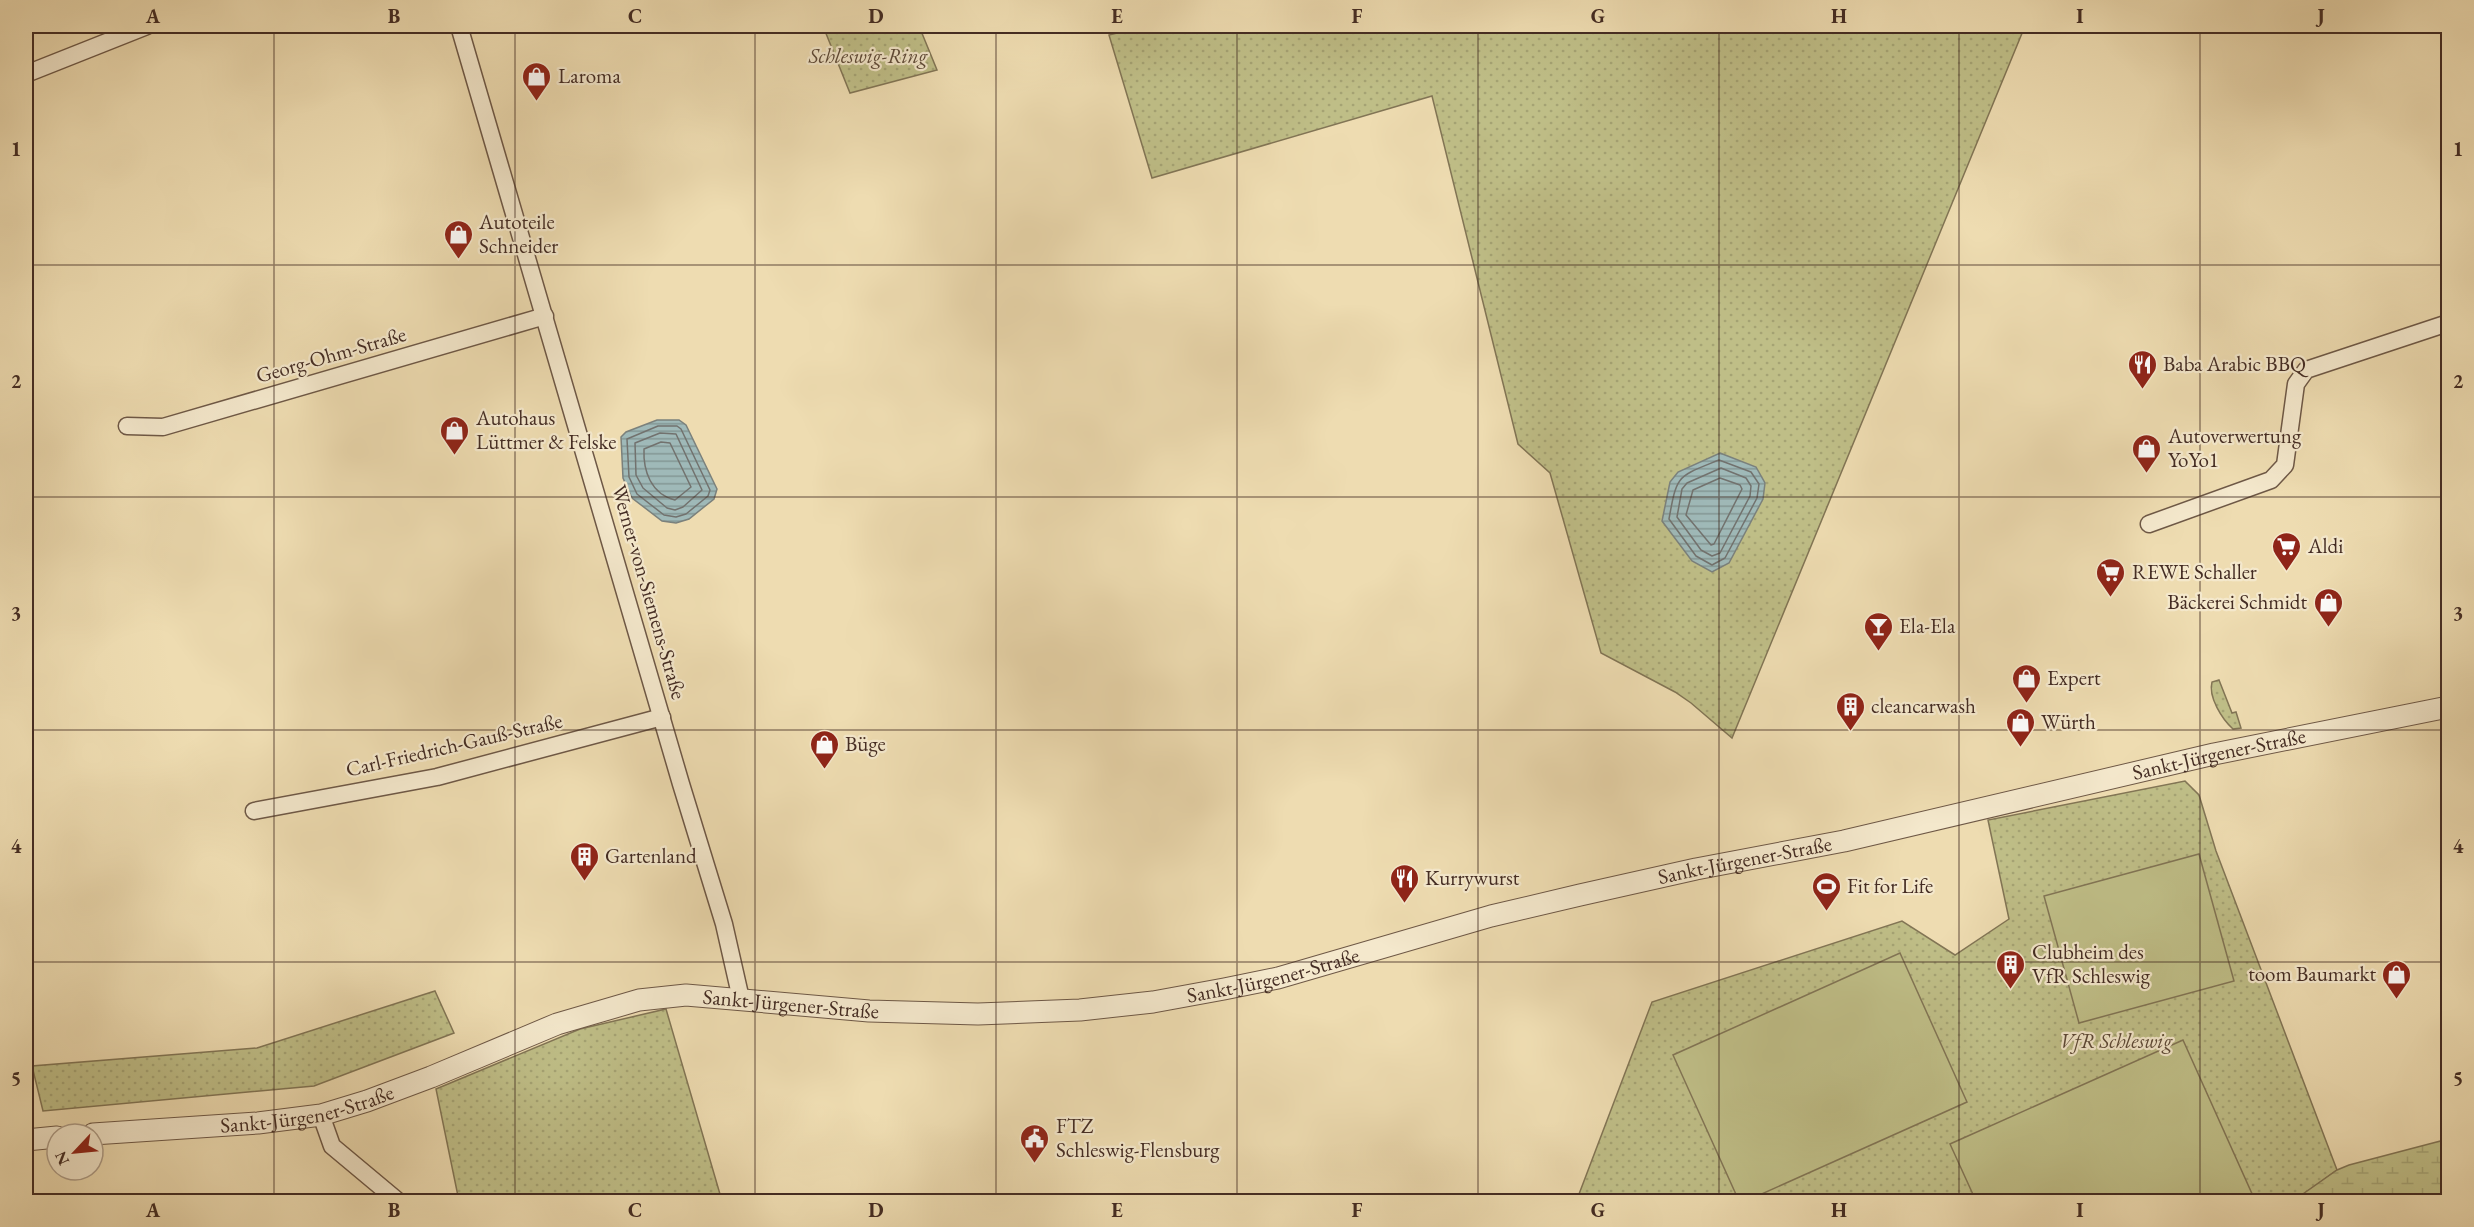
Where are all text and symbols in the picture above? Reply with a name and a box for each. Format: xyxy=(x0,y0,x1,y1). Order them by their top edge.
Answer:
text: A xyxy=(145,3,161,29)
text: B xyxy=(388,3,400,29)
text: C xyxy=(628,3,642,29)
text: D xyxy=(868,3,884,29)
text: E xyxy=(1111,3,1123,29)
text: F xyxy=(1352,3,1363,29)
text: G xyxy=(1591,3,1605,29)
text: H xyxy=(1831,3,1847,29)
text: I xyxy=(2076,3,2084,29)
text: J xyxy=(2315,3,2325,29)
park label: Schleswig-Ring xyxy=(808,42,929,69)
shop icon: Laroma xyxy=(521,60,553,102)
place label: Laroma xyxy=(558,62,621,89)
text: 1 xyxy=(11,136,21,162)
text: 1 xyxy=(2453,136,2463,162)
place label: Autoteile Schneider xyxy=(478,208,558,259)
shop icon: Autoteile Schneider xyxy=(442,218,474,260)
street label: Georg-Ohm-Straße xyxy=(253,320,409,389)
restaurant icon: Baba Arabic BBQ xyxy=(2126,348,2158,390)
place label: Baba Arabic BBQ xyxy=(2163,350,2309,378)
text: 2 xyxy=(11,368,22,394)
text: 2 xyxy=(2453,368,2464,394)
place label: Autohaus Lüttmer & Felske xyxy=(475,404,617,455)
shop icon: Autohaus Lüttmer & Felske xyxy=(439,414,471,456)
place label: Autoverwertung YoYo1 xyxy=(2167,422,2302,473)
shop icon: Autoverwertung YoYo1 xyxy=(2131,432,2163,474)
street label: Werner-von-Siemens-Straße xyxy=(606,481,693,702)
supermarket icon: Aldi xyxy=(2271,530,2303,572)
place label: Aldi xyxy=(2307,532,2343,559)
supermarket icon: REWE Schaller xyxy=(2095,556,2127,598)
place label: REWE Schaller xyxy=(2132,558,2257,585)
shop icon: Bäckerei Schmidt xyxy=(2312,586,2344,628)
place label: Bäckerei Schmidt xyxy=(2167,588,2307,615)
text: 3 xyxy=(11,600,21,626)
text: 3 xyxy=(2453,600,2463,626)
bar icon: Ela-Ela xyxy=(1862,610,1894,652)
place label: Ela-Ela xyxy=(1899,612,1956,639)
shop icon: Expert xyxy=(2010,662,2042,704)
place label: Expert xyxy=(2047,664,2101,691)
building icon: cleancarwash xyxy=(1834,690,1866,732)
place label: cleancarwash xyxy=(1871,692,1976,719)
street label: Carl-Friedrich-Gauß-Straße xyxy=(343,706,565,783)
shop icon: Würth xyxy=(2004,706,2036,748)
place label: Würth xyxy=(2041,708,2096,735)
street label: Sankt-Jürgener-Straße xyxy=(2130,722,2308,786)
shop icon: Büge xyxy=(808,728,840,770)
place label: Büge xyxy=(845,730,886,757)
street label: Sankt-Jürgener-Straße xyxy=(1655,830,1834,890)
text: 4 xyxy=(11,833,22,859)
text: 4 xyxy=(2453,833,2464,859)
building icon: Gartenland xyxy=(568,840,600,882)
place label: Gartenland xyxy=(605,842,697,869)
restaurant icon: Kurrywurst xyxy=(1388,862,1420,904)
place label: Kurrywurst xyxy=(1425,864,1520,891)
sports icon: Fit for Life xyxy=(1810,870,1842,912)
place label: Fit for Life xyxy=(1847,872,1933,899)
place label: Clubheim des VfR Schleswig xyxy=(2032,938,2151,989)
street label: Sankt-Jürgener-Straße xyxy=(1185,941,1362,1009)
building icon: Clubheim des VfR Schleswig xyxy=(1995,948,2027,990)
shop icon: toom Baumarkt xyxy=(2381,958,2413,1000)
place label: toom Baumarkt xyxy=(2248,960,2376,987)
street label: Sankt-Jürgener-Straße xyxy=(702,983,879,1024)
park label: VfR Schleswig xyxy=(2060,1027,2174,1054)
text: 5 xyxy=(11,1065,21,1091)
text: 5 xyxy=(2453,1065,2463,1091)
street label: Sankt-Jürgener-Straße xyxy=(219,1078,397,1138)
place label: FTZ Schleswig-Flensburg xyxy=(1056,1112,1220,1163)
north arrow xyxy=(45,1122,105,1182)
public building icon: FTZ Schleswig-Flensburg xyxy=(1019,1122,1051,1164)
text: N xyxy=(50,1148,74,1169)
text: A xyxy=(145,1197,161,1223)
text: B xyxy=(388,1197,400,1223)
text: C xyxy=(628,1197,642,1223)
text: D xyxy=(868,1197,884,1223)
text: E xyxy=(1111,1197,1123,1223)
text: F xyxy=(1352,1197,1363,1223)
text: G xyxy=(1591,1197,1605,1223)
text: H xyxy=(1831,1197,1847,1223)
text: I xyxy=(2076,1197,2084,1223)
text: J xyxy=(2315,1197,2325,1223)

